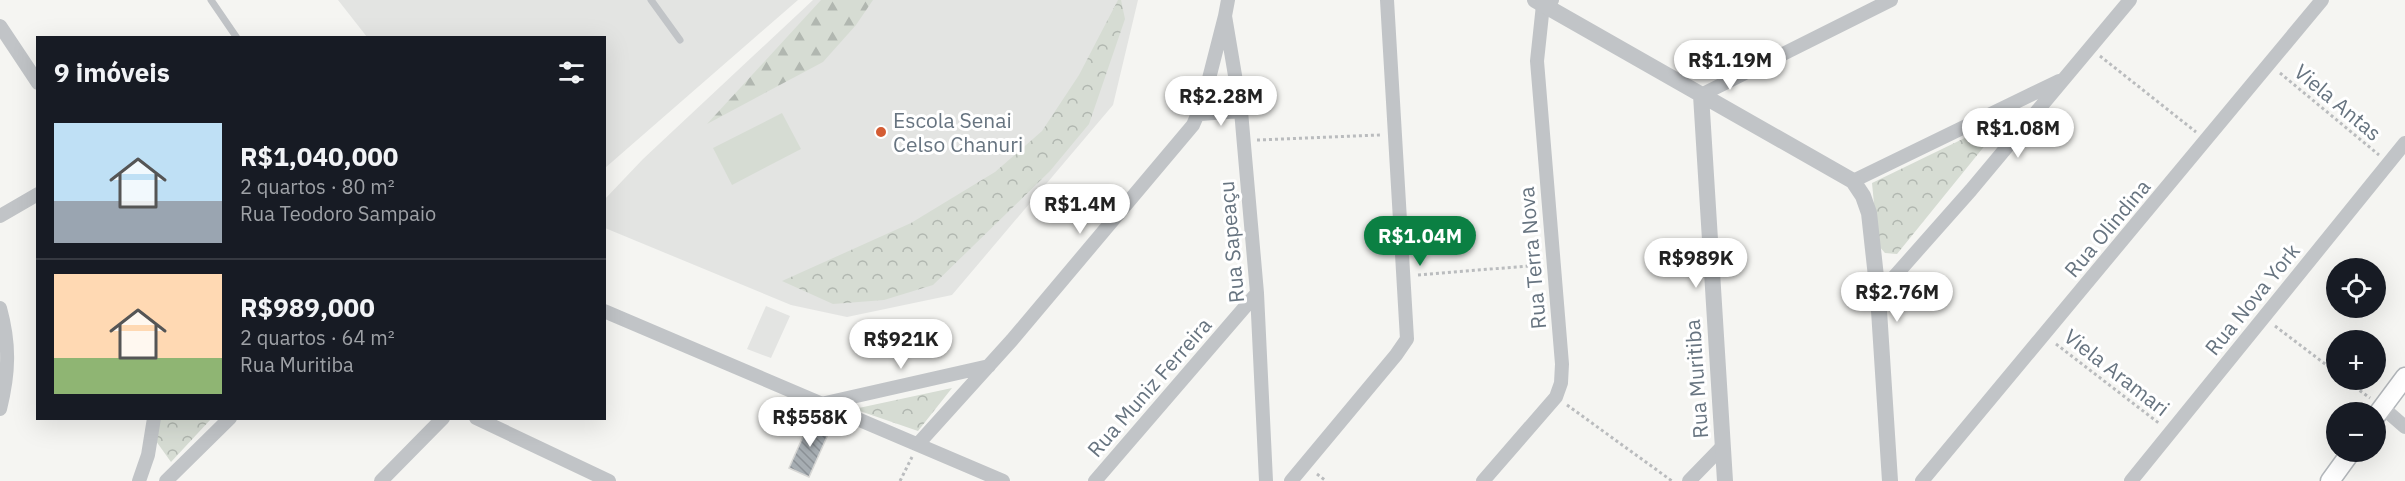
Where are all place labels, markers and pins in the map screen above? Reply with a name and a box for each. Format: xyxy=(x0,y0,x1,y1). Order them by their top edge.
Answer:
pin: R$1.19M xyxy=(1675,40,1785,91)
pin: R$2.28M xyxy=(1166,76,1276,127)
place label: Escola Senai Celso Chanuri xyxy=(893,106,1023,158)
pin: R$1.08M xyxy=(1963,108,2073,159)
marker: Escola Senai Celso Chanuri xyxy=(874,125,888,139)
pin: R$1.4M xyxy=(1031,184,1129,235)
pin: R$1.04M xyxy=(1365,216,1475,267)
pin: R$989K xyxy=(1647,238,1745,289)
pin: R$2.76M xyxy=(1842,272,1952,323)
pin: R$921K xyxy=(852,319,950,370)
pin: R$558K xyxy=(761,397,859,448)

